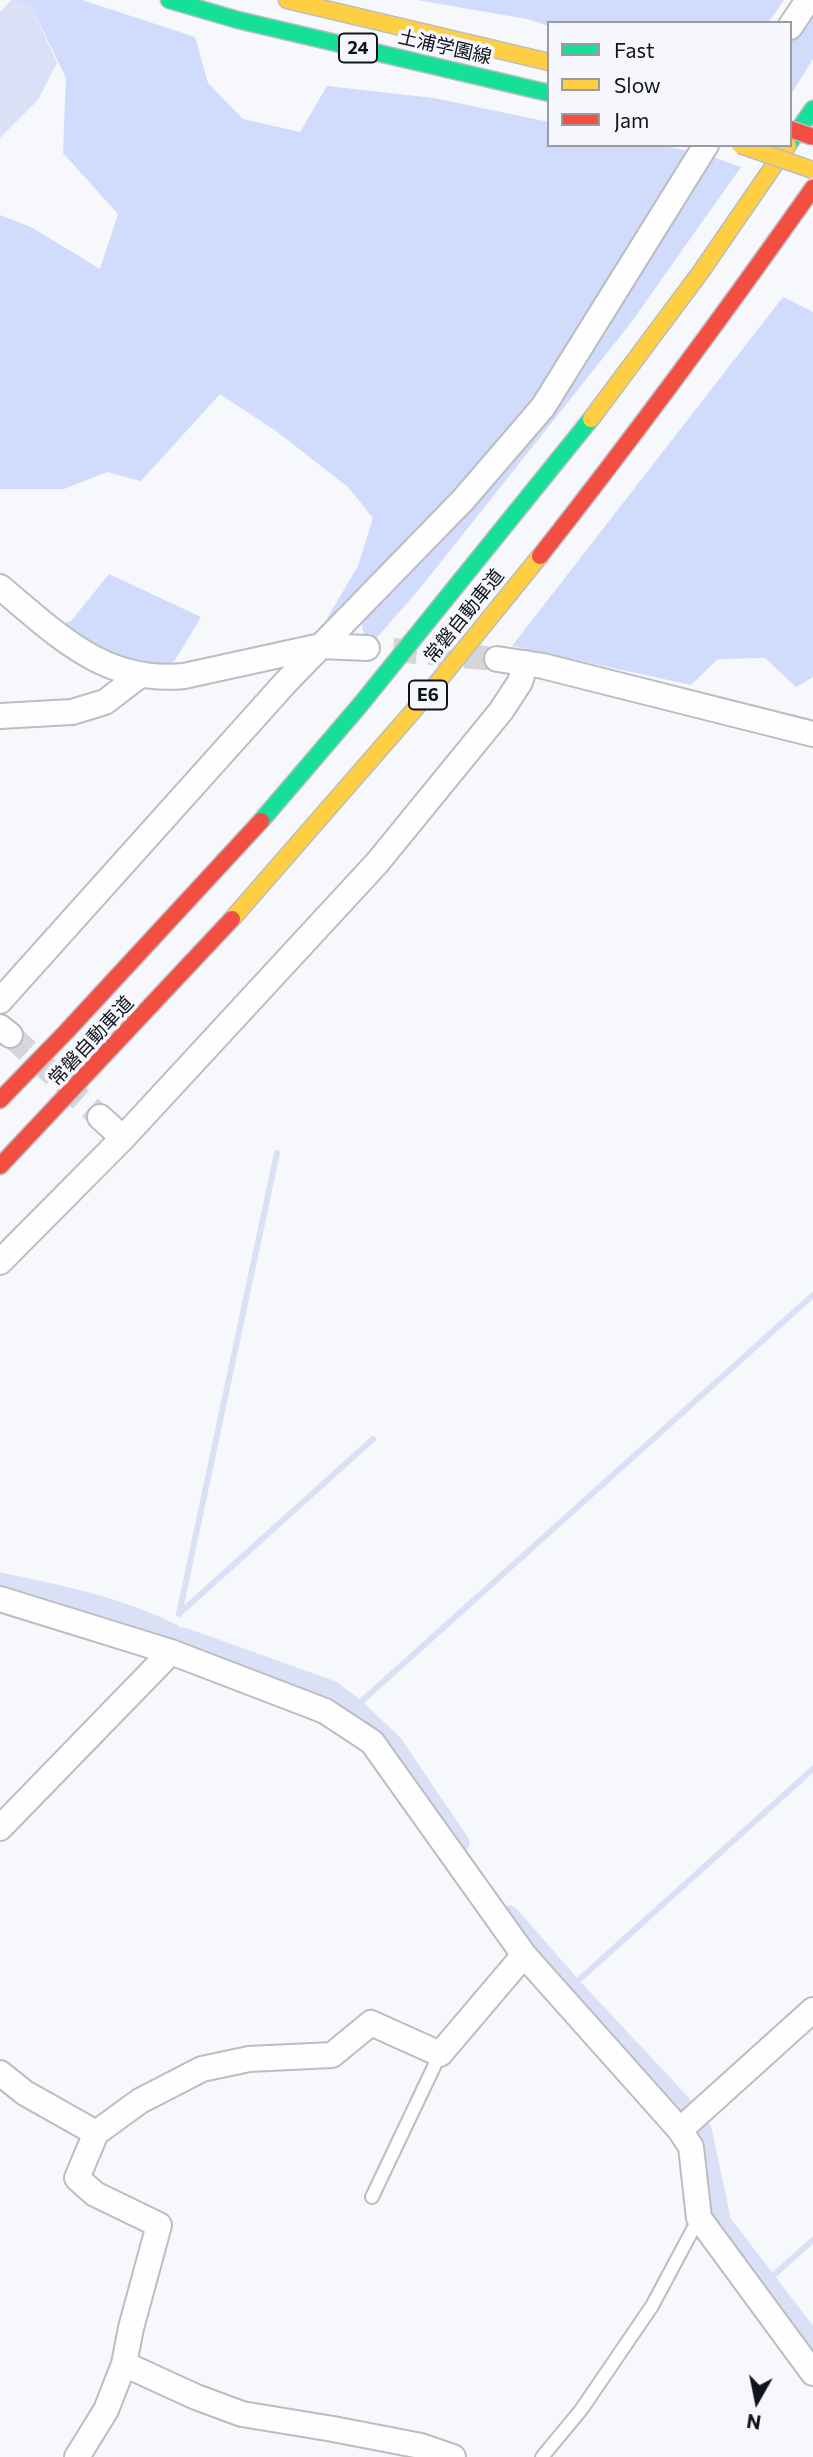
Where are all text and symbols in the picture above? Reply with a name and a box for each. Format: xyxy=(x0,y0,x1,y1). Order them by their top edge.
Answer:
legend xyxy=(547,21,792,147)
street label: 土浦学園線 xyxy=(396,25,494,69)
road number: 24 xyxy=(339,33,377,62)
text: Fast xyxy=(614,37,655,62)
text: Slow xyxy=(614,72,661,97)
text: Jam xyxy=(614,107,649,132)
street label: 常磐自動車道 xyxy=(419,565,509,667)
road number: E6 xyxy=(409,680,447,710)
street label: 常磐自動車道 xyxy=(44,992,138,1090)
north arrow xyxy=(722,2366,792,2436)
text: N xyxy=(745,2410,762,2435)

